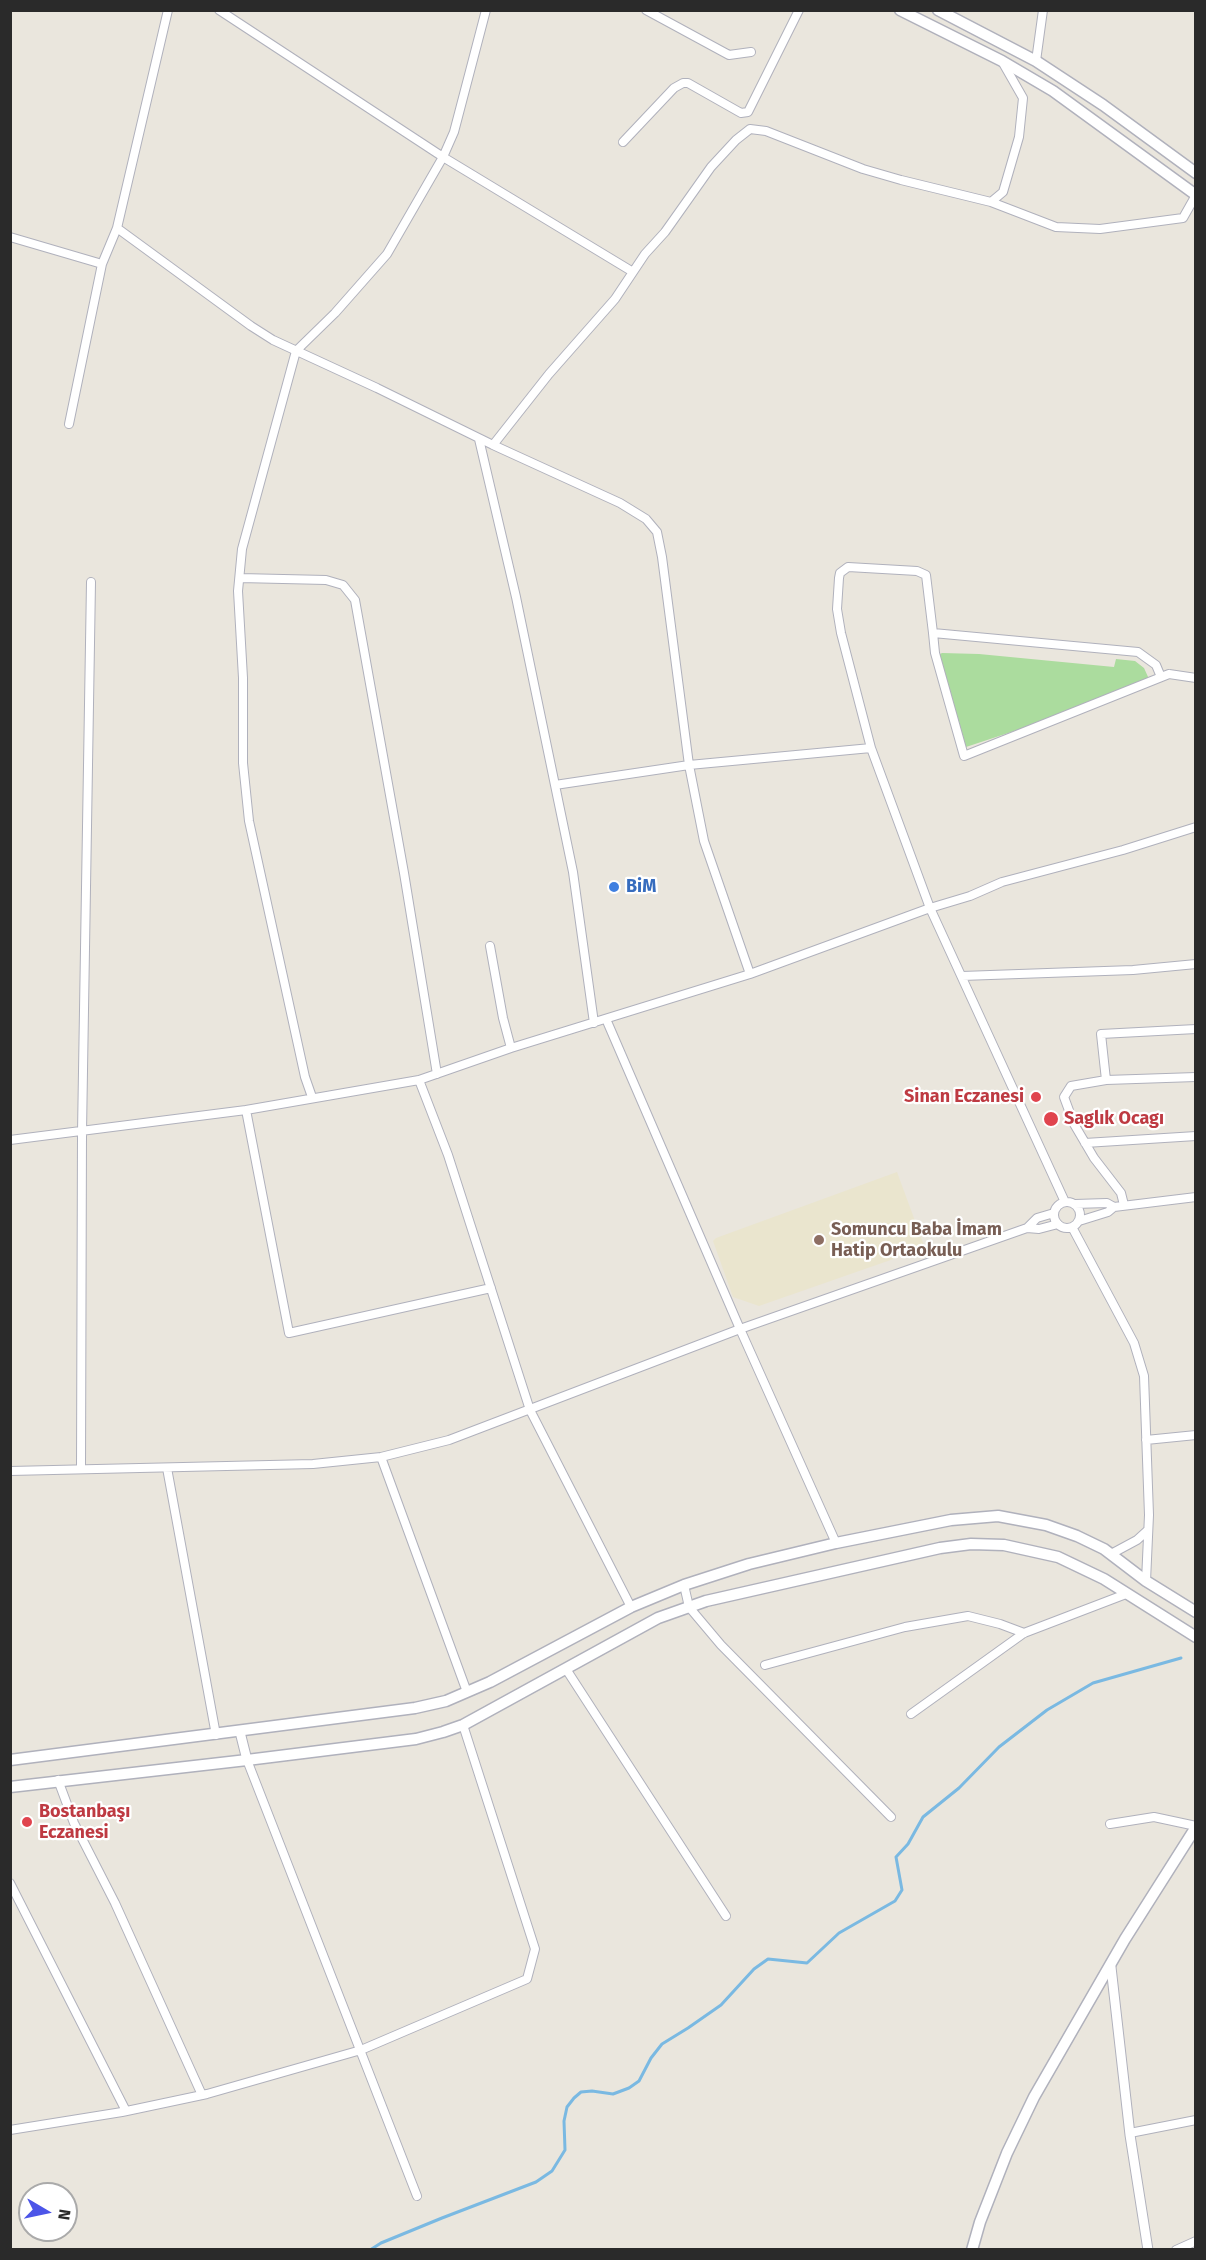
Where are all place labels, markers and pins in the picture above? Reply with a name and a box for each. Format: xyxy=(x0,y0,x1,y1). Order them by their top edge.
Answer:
place label: BiM xyxy=(626,876,656,898)
marker: BiM xyxy=(607,880,621,894)
place label: Sinan Eczanesi xyxy=(904,1086,1024,1108)
marker: Sinan Eczanesi xyxy=(1029,1090,1043,1104)
place label: Saglık Ocagı xyxy=(1064,1108,1164,1130)
marker: Saglık Ocagı xyxy=(1042,1110,1060,1128)
place label: Somuncu Baba İmam Hatip Ortaokulu xyxy=(831,1219,1002,1262)
marker: Somuncu Baba İmam Hatip Ortaokulu xyxy=(812,1233,826,1247)
place label: Bostanbaşı Eczanesi xyxy=(39,1801,130,1844)
marker: Bostanbaşı Eczanesi xyxy=(20,1815,34,1829)

